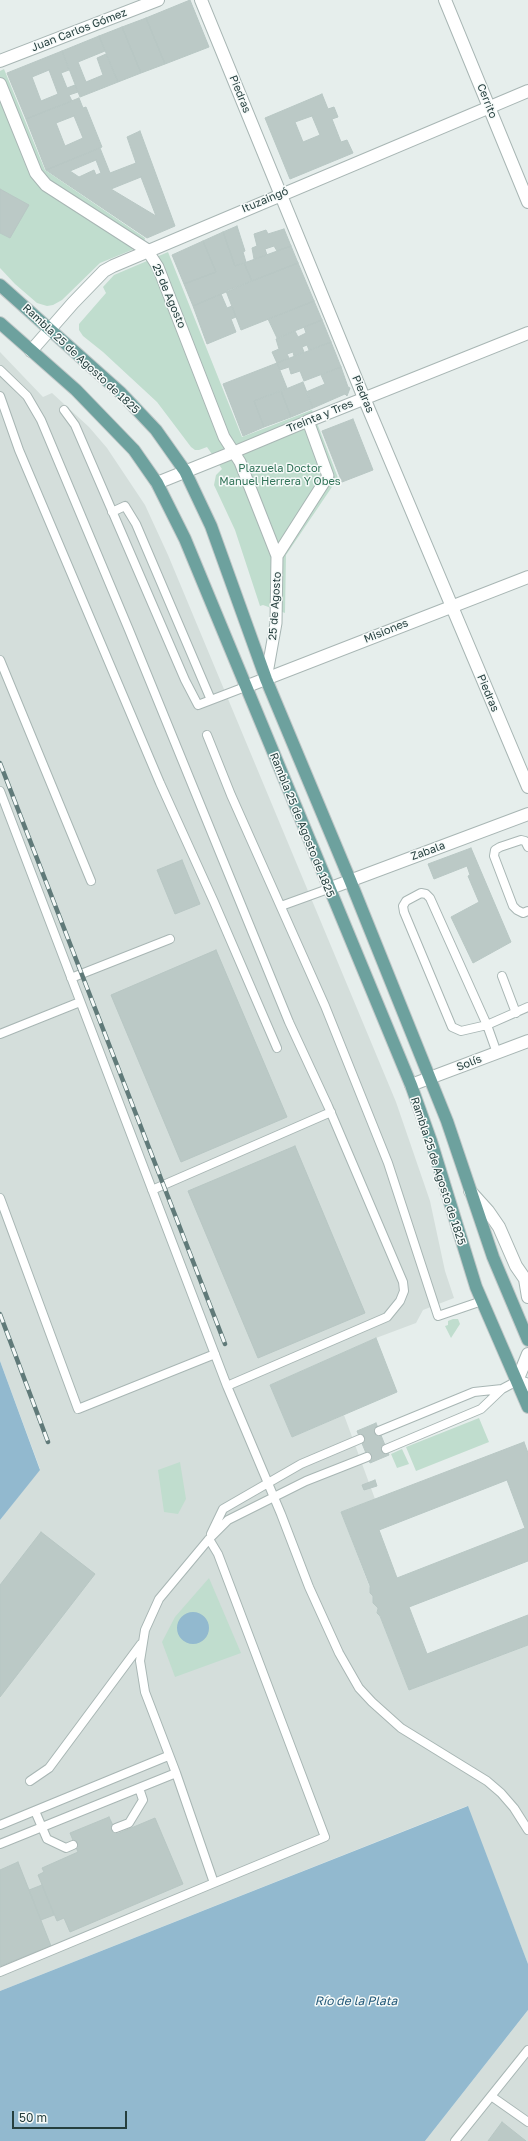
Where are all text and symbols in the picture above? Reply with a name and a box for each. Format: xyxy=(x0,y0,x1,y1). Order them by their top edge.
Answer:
street label: Juan Carlos Gómez xyxy=(29,6,129,54)
street label: Piedras xyxy=(226,73,254,115)
street label: Cerrito xyxy=(474,82,500,120)
street label: Ituzaingó xyxy=(240,184,290,216)
street label: 25 de Agosto xyxy=(149,262,189,330)
street label: Rambla 25 de Agosto de 1825 xyxy=(20,301,142,417)
street label: Piedras xyxy=(349,373,377,415)
street label: Treinta y Tres xyxy=(285,397,355,435)
park label: Plazuela Doctor Manuel Herrera Y Obes xyxy=(219,462,341,488)
street label: 25 de Agosto xyxy=(266,571,284,641)
street label: Misiones xyxy=(362,616,410,646)
street label: Piedras xyxy=(474,672,502,714)
street label: Rambla 25 de Agosto de 1825 xyxy=(267,751,337,899)
street label: Zabala xyxy=(409,839,447,863)
street label: Solís xyxy=(455,1052,483,1074)
street label: Rambla 25 de Agosto de 1825 xyxy=(408,1095,468,1247)
water label: Río de la Plata xyxy=(315,1994,397,2008)
scale bar xyxy=(14,2103,129,2129)
text: 50 m xyxy=(19,2110,47,2125)

